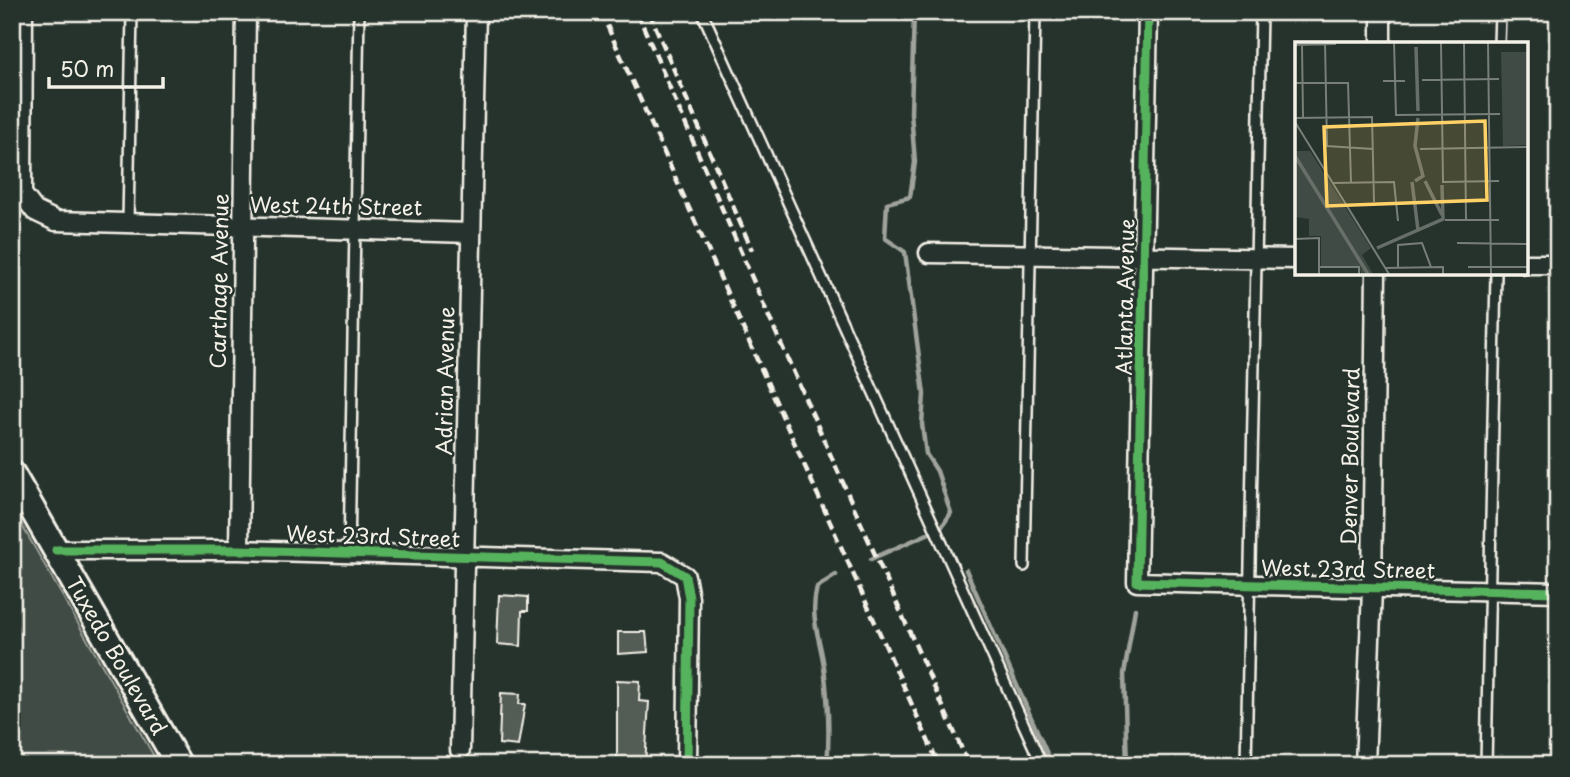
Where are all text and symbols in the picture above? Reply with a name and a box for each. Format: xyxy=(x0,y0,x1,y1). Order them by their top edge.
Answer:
inset map xyxy=(1295,42,1528,275)
scale bar xyxy=(49,46,163,90)
text: 50 m xyxy=(60,52,114,84)
street label: West 24th Street xyxy=(250,187,422,223)
street label: Carthage Avenue xyxy=(200,193,236,369)
street label: Atlanta Avenue xyxy=(1107,218,1141,376)
street label: Adrian Avenue xyxy=(427,306,461,456)
street label: Denver Boulevard xyxy=(1331,367,1367,545)
street label: West 23rd Street xyxy=(285,516,461,554)
street label: West 23rd Street xyxy=(1261,550,1435,586)
street label: Tuxedo Boulevard xyxy=(59,570,176,740)

